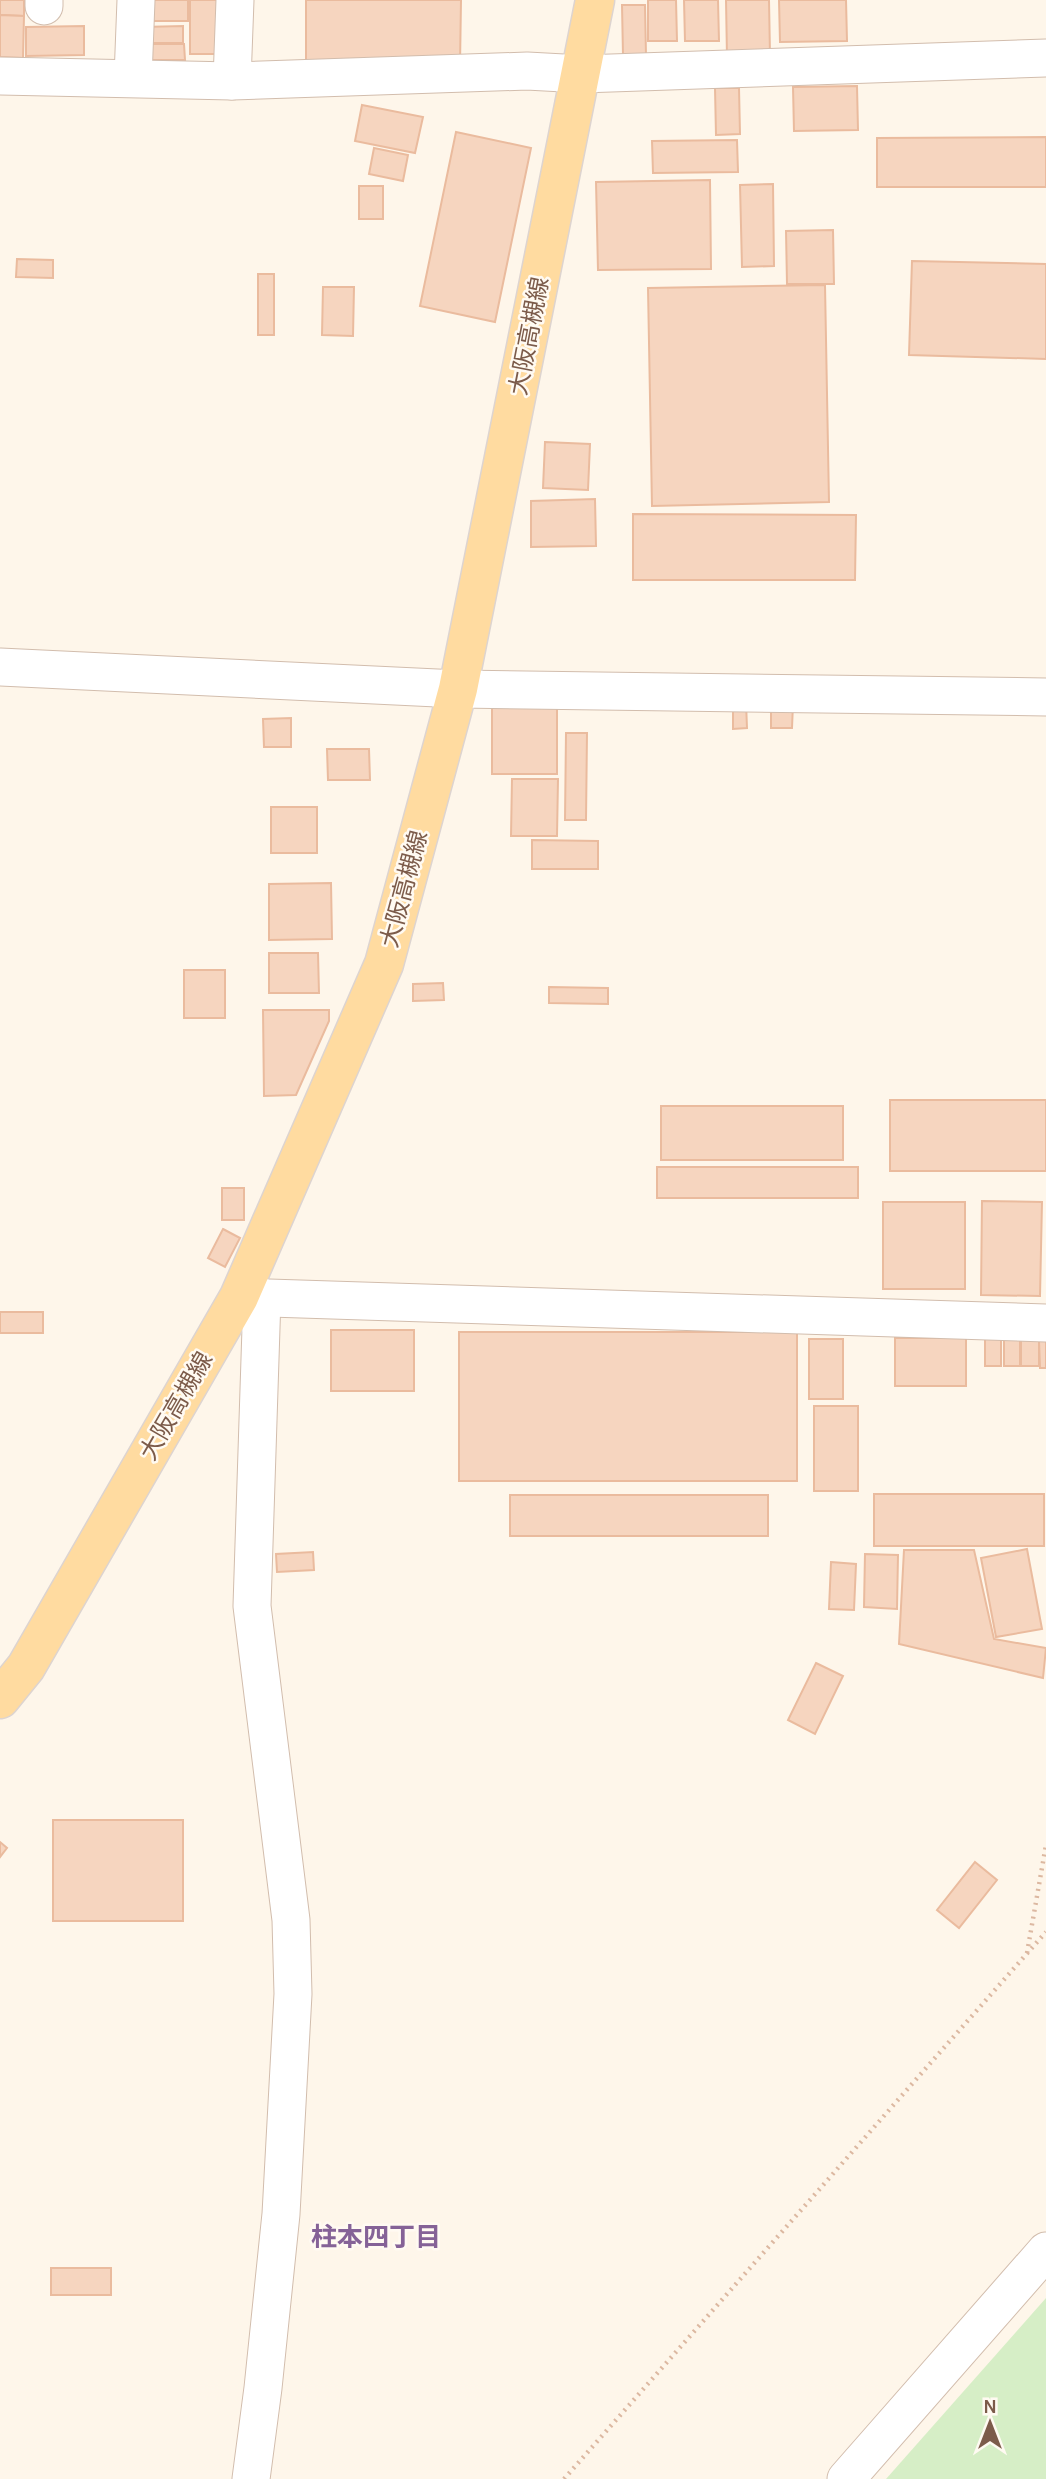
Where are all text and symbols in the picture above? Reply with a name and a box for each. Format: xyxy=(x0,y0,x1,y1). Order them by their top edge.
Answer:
street label: 大阪高槻線 xyxy=(504,274,554,398)
street label: 大阪高槻線 xyxy=(375,827,433,951)
street label: 大阪高槻線 xyxy=(134,1347,218,1465)
district label: 柱本四丁目 xyxy=(311,2222,441,2253)
north arrow xyxy=(955,2388,1025,2458)
text: N xyxy=(983,2396,997,2418)

